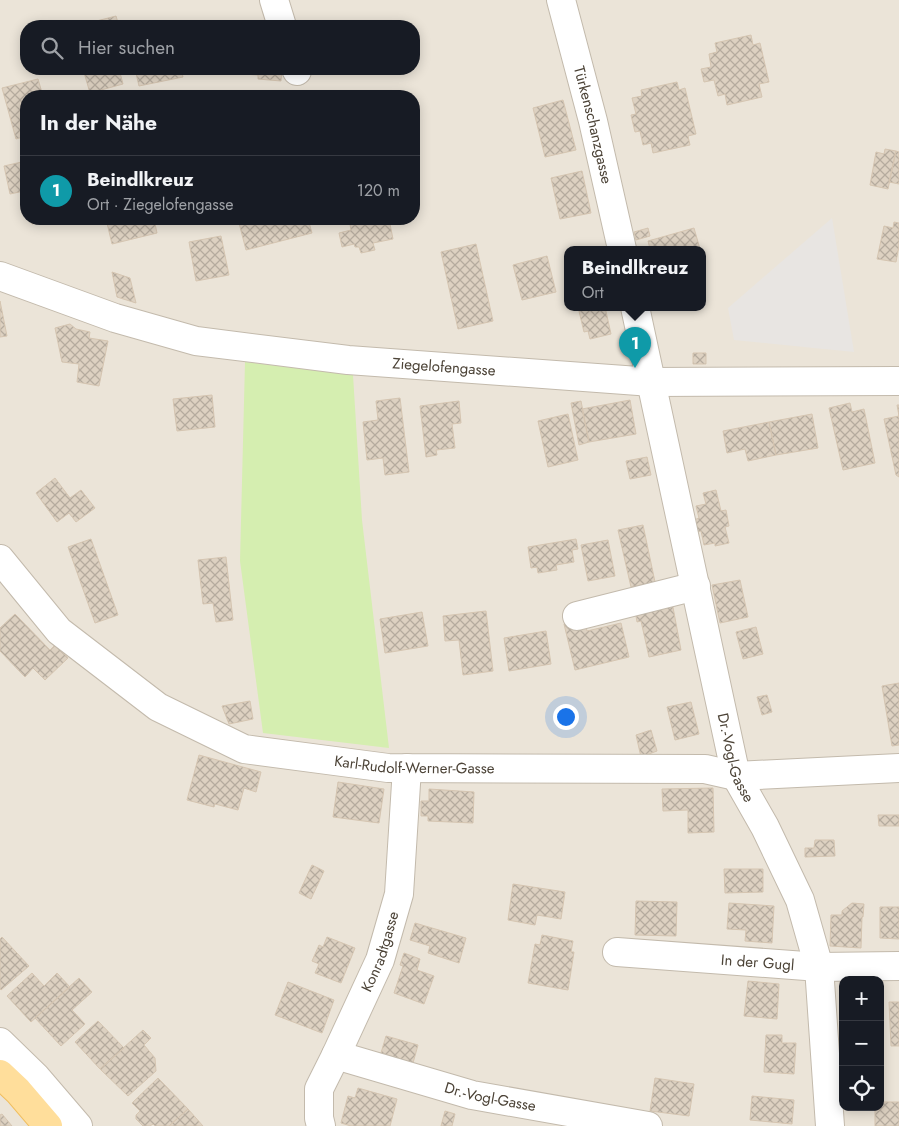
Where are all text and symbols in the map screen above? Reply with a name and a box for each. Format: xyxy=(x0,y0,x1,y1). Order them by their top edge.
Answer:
search box xyxy=(20,20,420,75)
icon: search xyxy=(38,34,66,62)
text: Hier suchen xyxy=(78,34,175,61)
street label: Türkenschanzgasse xyxy=(568,64,618,186)
text: In der Nähe xyxy=(40,108,157,138)
text: Beindlkreuz xyxy=(87,166,194,193)
text: 1 xyxy=(52,179,60,202)
text: 120 m xyxy=(357,179,400,202)
text: Ort · Ziegelofengasse xyxy=(87,193,233,216)
popup xyxy=(564,246,706,311)
text: Beindlkreuz xyxy=(582,254,688,281)
text: Ort xyxy=(582,281,604,304)
pin: 1 xyxy=(619,327,651,368)
street label: Ziegelofengasse xyxy=(392,352,497,382)
your location xyxy=(553,704,579,730)
street label: Dr.-Vogl-Gasse xyxy=(712,711,760,807)
street label: Karl-Rudolf-Werner-Gasse xyxy=(333,750,495,779)
street label: Konradtgasse xyxy=(356,908,405,996)
street label: In der Gugl xyxy=(720,949,795,976)
map controls xyxy=(839,976,884,1111)
button: + xyxy=(839,976,884,1021)
button: − xyxy=(839,1021,884,1066)
button: locate xyxy=(839,1066,884,1111)
street label: Dr.-Vogl-Gasse xyxy=(442,1076,538,1117)

